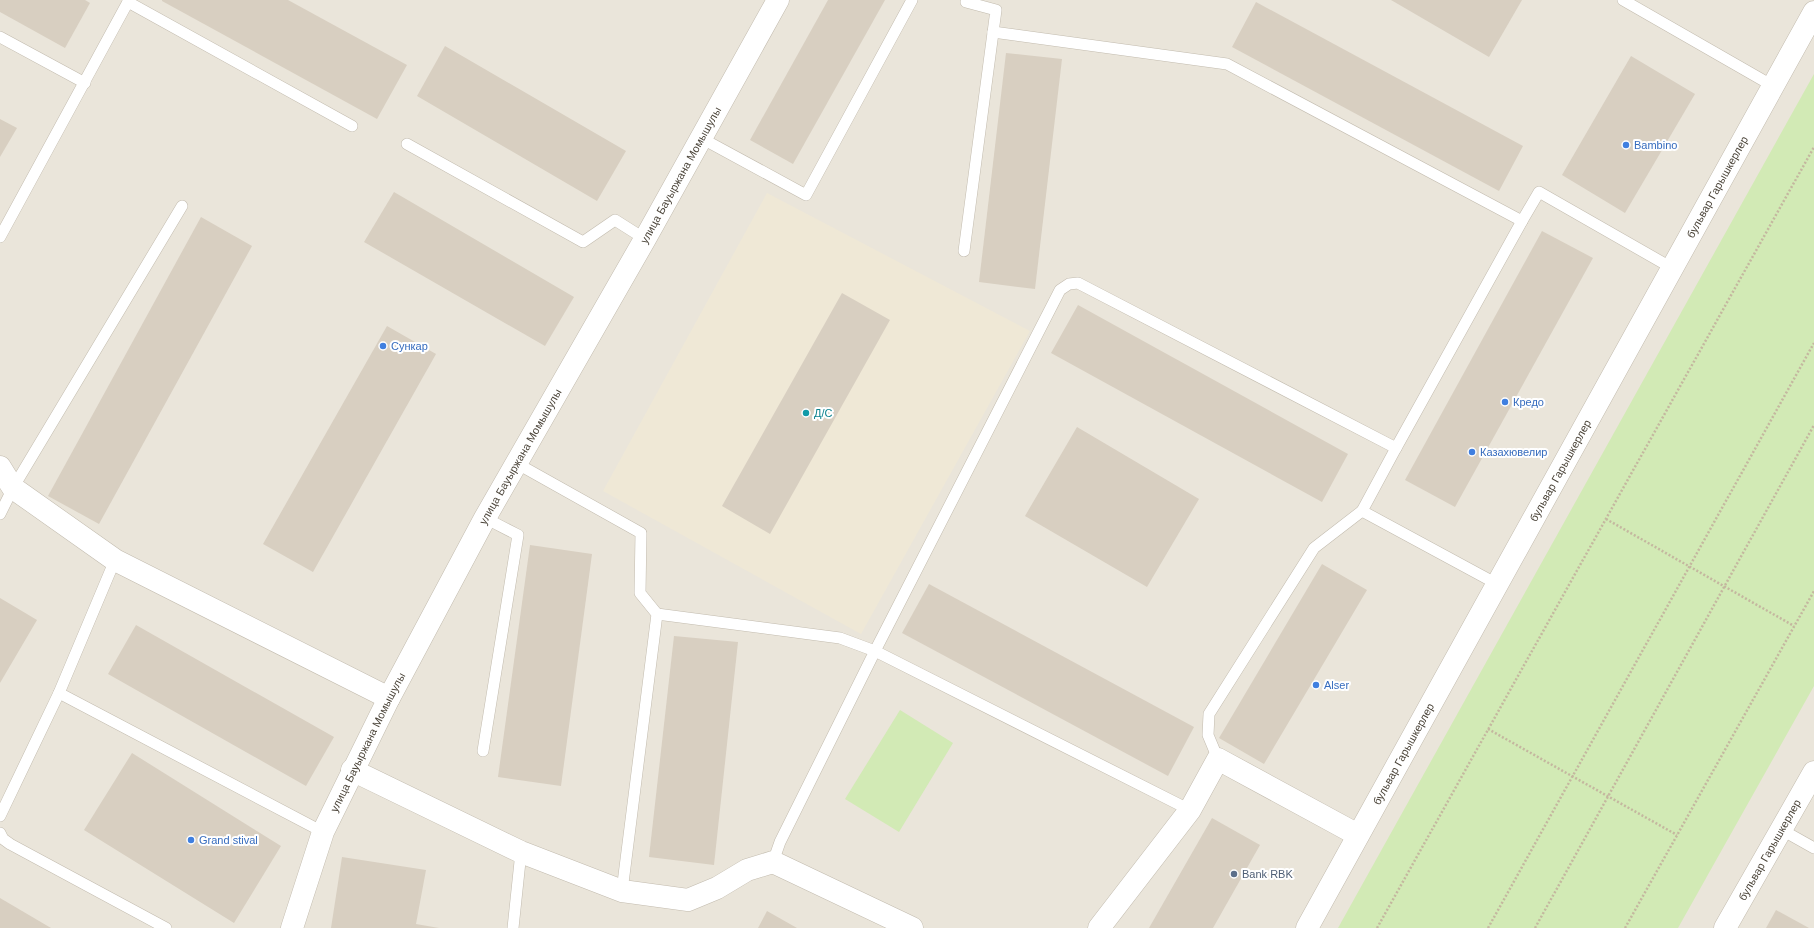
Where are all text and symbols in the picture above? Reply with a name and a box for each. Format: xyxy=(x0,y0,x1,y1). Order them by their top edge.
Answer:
street label: улица Бауыржана Момышулы xyxy=(638,105,723,245)
street label: бульвар Гарышкерлер xyxy=(1684,134,1750,240)
place label: Bambino xyxy=(1634,139,1677,151)
marker: Bambino xyxy=(1621,140,1631,150)
place label: Сункар xyxy=(391,340,428,352)
marker: Сункар xyxy=(378,341,388,351)
street label: улица Бауыржана Момышулы xyxy=(477,387,564,526)
place label: Кредо xyxy=(1513,396,1544,408)
marker: Кредо xyxy=(1500,397,1510,407)
place label: Д/С xyxy=(814,407,833,419)
marker: Д/С xyxy=(801,408,811,418)
street label: бульвар Гарышкерлер xyxy=(1527,417,1593,523)
place label: Казахювелир xyxy=(1480,446,1547,458)
marker: Казахювелир xyxy=(1467,447,1477,457)
street label: улица Бауыржана Момышулы xyxy=(328,671,407,814)
place label: Alser xyxy=(1324,679,1349,691)
marker: Alser xyxy=(1311,680,1321,690)
street label: бульвар Гарышкерлер xyxy=(1370,701,1436,807)
street label: бульвар Гарышкерлер xyxy=(1736,797,1803,902)
place label: Grand stival xyxy=(199,834,258,846)
marker: Grand stival xyxy=(186,835,196,845)
place label: Bank RBK xyxy=(1242,868,1293,880)
marker: Bank RBK xyxy=(1229,869,1239,879)

